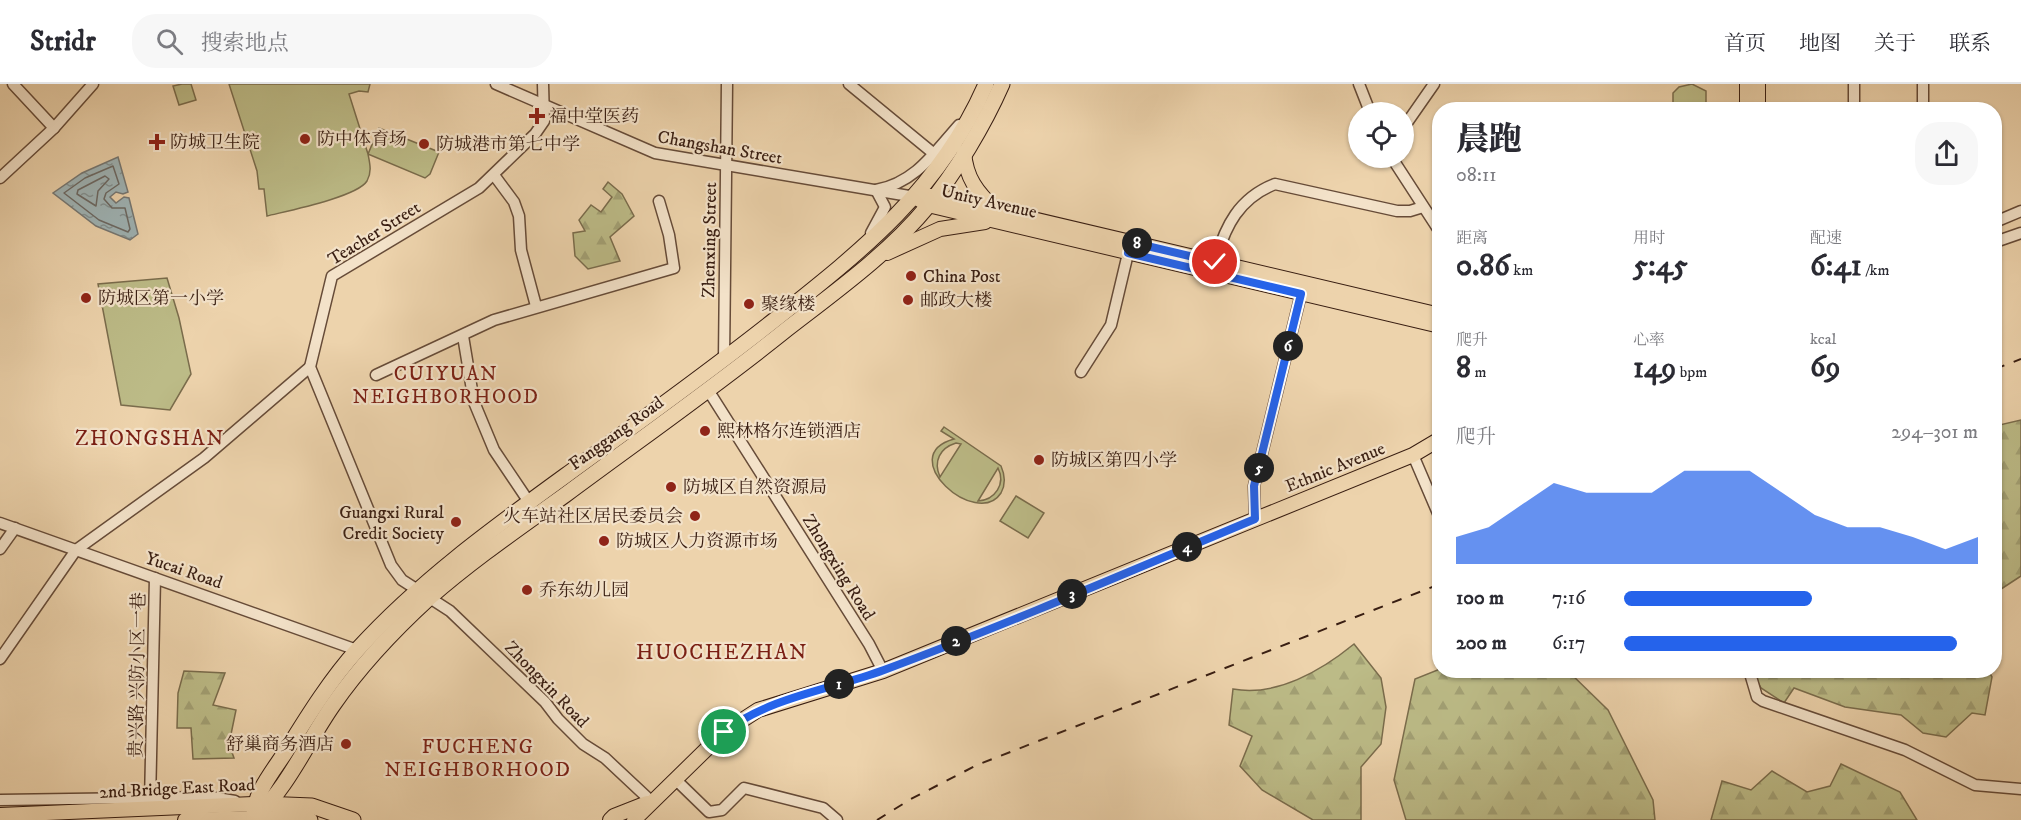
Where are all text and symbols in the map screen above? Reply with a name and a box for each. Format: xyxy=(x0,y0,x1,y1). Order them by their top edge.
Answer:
search box xyxy=(132,14,552,68)
text: Stridr xyxy=(30,24,96,59)
icon: search xyxy=(153,25,186,58)
text: 搜索地点 xyxy=(201,30,289,57)
text: 首页 xyxy=(1724,31,1766,57)
text: 地图 xyxy=(1799,31,1841,57)
text: 关于 xyxy=(1874,31,1916,57)
text: 联系 xyxy=(1949,31,1991,57)
map controls xyxy=(1348,102,1414,168)
button: locate xyxy=(1348,102,1414,168)
place label: 福中堂医药 xyxy=(549,106,639,128)
marker: 福中堂医药 xyxy=(530,109,544,123)
text: 晨跑 xyxy=(1456,120,1522,161)
button: share xyxy=(1915,122,1978,185)
street label: Changshan Street xyxy=(656,126,784,170)
place label: 防中体育场 xyxy=(317,129,407,151)
place label: 防城卫生院 xyxy=(170,132,260,154)
marker: 防中体育场 xyxy=(298,132,312,146)
marker: 防城卫生院 xyxy=(148,133,166,151)
place label: 防城港市第七中学 xyxy=(436,134,580,156)
marker: 防城港市第七中学 xyxy=(417,137,431,151)
text: 08:11 xyxy=(1456,163,1497,188)
street label: Unity Avenue xyxy=(939,180,1039,224)
street label: Zhenxing Street xyxy=(698,182,722,298)
street label: Teacher Street xyxy=(324,197,425,271)
pin: 8 xyxy=(1122,228,1152,258)
text: 距离 xyxy=(1456,228,1488,248)
text: 用时 xyxy=(1633,228,1665,248)
text: 配速 xyxy=(1810,228,1842,248)
text: 8 xyxy=(1133,233,1141,253)
pin xyxy=(1189,236,1240,287)
icon: check xyxy=(1198,245,1231,278)
text: 0.86 xyxy=(1456,248,1510,285)
text: 5:45 xyxy=(1633,248,1688,285)
text: 6:41 xyxy=(1810,248,1862,285)
text: km xyxy=(1510,260,1533,280)
text: /km xyxy=(1862,260,1889,280)
place label: China Post xyxy=(923,266,1001,288)
marker: China Post xyxy=(904,269,918,283)
place label: 防城区第一小学 xyxy=(98,288,224,310)
place label: 邮政大楼 xyxy=(920,290,992,312)
marker: 防城区第一小学 xyxy=(79,291,93,305)
marker: 邮政大楼 xyxy=(901,293,915,307)
place label: 聚缘楼 xyxy=(761,294,815,316)
marker: 聚缘楼 xyxy=(742,297,756,311)
text: kcal xyxy=(1810,329,1836,349)
text: 爬升 xyxy=(1456,330,1488,350)
text: 心率 xyxy=(1633,330,1665,350)
pin: 6 xyxy=(1273,331,1303,361)
text: 6 xyxy=(1284,336,1292,356)
text: 69 xyxy=(1810,349,1841,386)
text: 8 xyxy=(1456,350,1471,387)
text: 149 xyxy=(1633,350,1676,387)
district label: CUIYUAN NEIGHBORHOOD xyxy=(353,362,539,410)
text: m xyxy=(1471,362,1486,382)
text: bpm xyxy=(1676,362,1707,382)
street label: Fanggang Road xyxy=(565,392,668,476)
text: 294–301 m xyxy=(1891,420,1978,445)
place label: 熙林格尔连锁酒店 xyxy=(717,421,861,443)
marker: 熙林格尔连锁酒店 xyxy=(698,424,712,438)
text: 爬升 xyxy=(1456,425,1496,450)
district label: ZHONGSHAN xyxy=(75,426,225,452)
street label: Ethnic Avenue xyxy=(1282,438,1388,498)
place label: 防城区第四小学 xyxy=(1051,450,1177,472)
marker: 防城区第四小学 xyxy=(1032,453,1046,467)
pin: 5 xyxy=(1244,453,1274,483)
text: 5 xyxy=(1255,458,1263,478)
place label: 防城区自然资源局 xyxy=(683,477,827,499)
marker: 防城区自然资源局 xyxy=(664,480,678,494)
place label: Guangxi Rural Credit Society xyxy=(339,502,445,545)
place label: 火车站社区居民委员会 xyxy=(503,506,683,528)
marker: 火车站社区居民委员会 xyxy=(688,509,702,523)
street label: Zhongxing Road xyxy=(797,511,879,625)
marker: Guangxi Rural Credit Society xyxy=(449,515,463,529)
place label: 防城区人力资源市场 xyxy=(616,531,778,553)
pin: 4 xyxy=(1172,532,1202,562)
marker: 防城区人力资源市场 xyxy=(597,534,611,548)
text: 4 xyxy=(1182,537,1192,557)
street label: Yucai Road xyxy=(142,548,225,594)
pin: 3 xyxy=(1057,579,1087,609)
place label: 乔东幼儿园 xyxy=(539,580,629,602)
marker: 乔东幼儿园 xyxy=(520,583,534,597)
text: 3 xyxy=(1069,584,1075,604)
text: 100 m xyxy=(1456,586,1504,611)
text: 7:16 xyxy=(1552,586,1585,611)
street label: 贵兴路 兴防小区一巷 xyxy=(126,592,150,758)
pin: 2 xyxy=(941,626,971,656)
text: 2 xyxy=(952,631,960,651)
text: 200 m xyxy=(1456,631,1507,656)
text: 6:17 xyxy=(1552,631,1586,656)
street label: Zhongxin Road xyxy=(500,637,593,733)
district label: HUOCHEZHAN xyxy=(636,640,808,666)
pin: 1 xyxy=(824,669,854,699)
text: 1 xyxy=(836,674,842,694)
pin xyxy=(698,706,749,757)
icon: arrive xyxy=(707,715,740,748)
place label: 舒巢商务酒店 xyxy=(226,734,334,756)
district label: FUCHENG NEIGHBORHOOD xyxy=(385,735,571,783)
marker: 舒巢商务酒店 xyxy=(339,737,353,751)
street label: 2nd Bridge East Road xyxy=(99,774,256,804)

